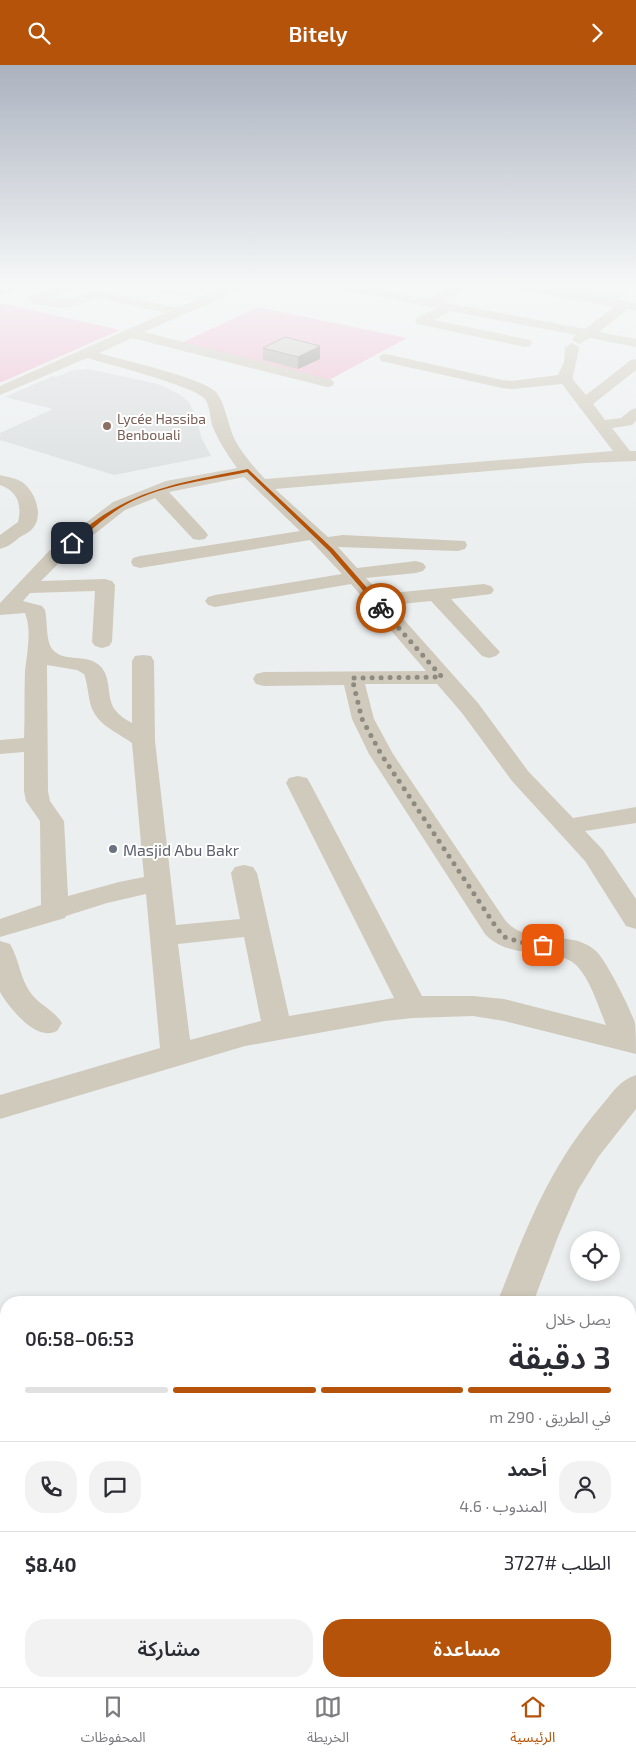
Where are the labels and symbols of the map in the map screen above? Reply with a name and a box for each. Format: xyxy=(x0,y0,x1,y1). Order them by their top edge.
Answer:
place label: Lycée Hassiba Benbouali xyxy=(117,410,206,443)
marker: Lycée Hassiba Benbouali xyxy=(101,420,113,432)
pin xyxy=(51,522,93,564)
courier xyxy=(356,583,406,633)
place label: Masjid Abu Bakr xyxy=(123,840,240,860)
marker: Masjid Abu Bakr xyxy=(107,843,119,855)
pin xyxy=(522,924,564,966)

